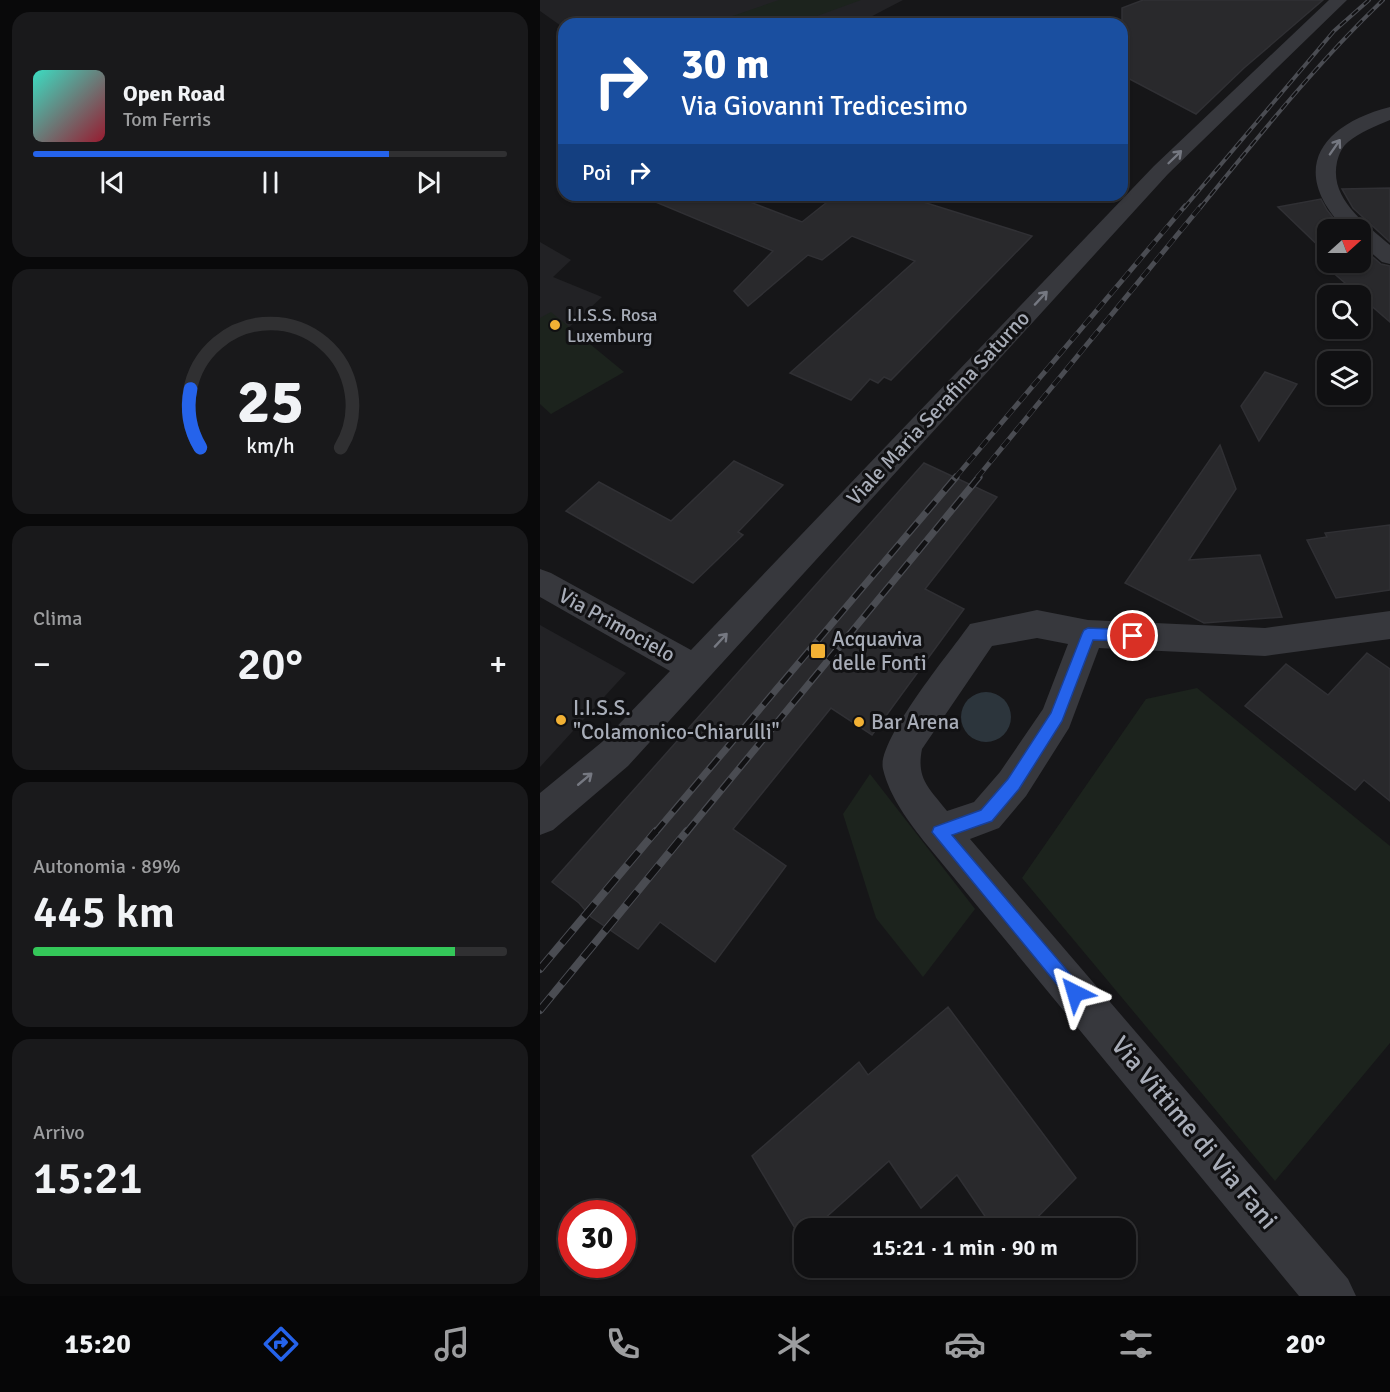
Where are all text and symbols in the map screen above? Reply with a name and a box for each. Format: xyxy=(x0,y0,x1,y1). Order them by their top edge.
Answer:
text: 30 m xyxy=(681,39,770,90)
icon: right xyxy=(582,42,660,120)
text: Open Road xyxy=(123,80,225,107)
text: Via Giovanni Tredicesimo xyxy=(681,90,968,123)
text: Tom Ferris xyxy=(123,107,211,132)
one-way arrow xyxy=(1329,139,1341,155)
one-way arrow xyxy=(1167,150,1182,164)
icon: right xyxy=(623,156,656,189)
text: Poi xyxy=(582,159,611,186)
icon: previous xyxy=(96,166,129,199)
icon: pause xyxy=(254,166,287,199)
icon: next xyxy=(412,166,445,199)
north arrow xyxy=(1317,219,1371,273)
map controls xyxy=(1317,219,1371,405)
button: search xyxy=(1317,285,1371,339)
one-way arrow xyxy=(1034,291,1048,306)
place label: I.I.S.S. Rosa Luxemburg xyxy=(567,304,657,347)
street label: Viale Maria Serafina Saturno xyxy=(841,305,1035,511)
marker: I.I.S.S. Rosa Luxemburg xyxy=(548,318,562,332)
button: layers xyxy=(1317,351,1371,405)
text: 25 xyxy=(236,363,304,440)
text: km/h xyxy=(246,434,294,460)
street label: Via Primocielo xyxy=(554,582,680,668)
text: Clima xyxy=(33,606,82,631)
pin xyxy=(1107,610,1158,661)
icon: arrive xyxy=(1116,619,1149,652)
place label: Acquaviva delle Fonti xyxy=(832,626,927,676)
one-way arrow xyxy=(714,633,728,648)
text: 20° xyxy=(237,637,303,692)
marker: Acquaviva delle Fonti xyxy=(809,642,827,660)
text: − xyxy=(33,644,51,685)
text: + xyxy=(489,644,507,685)
place label: I.I.S.S. "Colamonico-Chiarulli" xyxy=(573,695,780,745)
place label: Bar Arena xyxy=(871,709,959,735)
marker: I.I.S.S. "Colamonico-Chiarulli" xyxy=(554,713,568,727)
marker: Bar Arena xyxy=(852,715,866,729)
one-way arrow xyxy=(577,773,593,786)
text: Autonomia · 89% xyxy=(33,854,181,879)
text: 445 km xyxy=(33,885,175,940)
position arrow xyxy=(1043,961,1107,1025)
street label: Via Vittime di Via Fani xyxy=(1104,1030,1284,1236)
text: Arrivo xyxy=(33,1120,85,1145)
text: 15:21 xyxy=(33,1151,143,1206)
speed limit sign: 30 xyxy=(558,1200,636,1278)
text: 15:21 · 1 min · 90 m xyxy=(872,1234,1058,1261)
icon: directions xyxy=(260,1323,302,1365)
icon: music xyxy=(431,1323,473,1365)
icon: phone xyxy=(602,1323,644,1365)
icon: climate xyxy=(773,1323,815,1365)
icon: car xyxy=(944,1323,986,1365)
icon: filters xyxy=(1115,1323,1157,1365)
text: 15:20 xyxy=(64,1328,131,1361)
text: 20° xyxy=(1286,1328,1326,1361)

